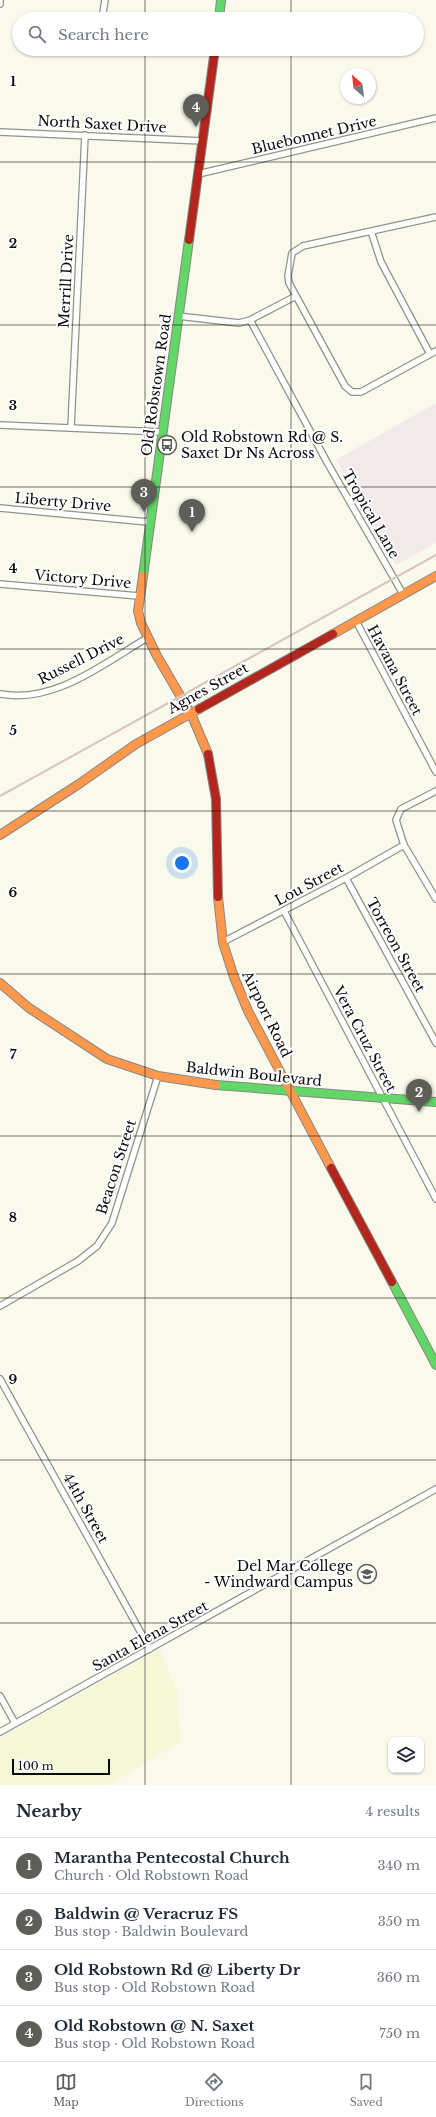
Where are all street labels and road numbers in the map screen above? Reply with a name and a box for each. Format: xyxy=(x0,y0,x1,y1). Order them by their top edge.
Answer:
street label: North Saxet Drive xyxy=(37,112,167,136)
street label: Bluebonnet Drive xyxy=(250,112,378,158)
street label: Merrill Drive xyxy=(55,233,77,329)
street label: Old Robstown Road xyxy=(137,312,175,457)
street label: Tropical Lane xyxy=(338,466,404,562)
street label: Liberty Drive xyxy=(14,489,112,515)
street label: Victory Drive xyxy=(33,566,132,592)
street label: Havana Street xyxy=(364,622,427,719)
street label: Russell Drive xyxy=(35,630,127,688)
street label: Agnes Street xyxy=(164,658,252,718)
street label: Lou Street xyxy=(272,858,347,910)
street label: Torreon Street xyxy=(363,895,430,996)
street label: Airport Road xyxy=(238,967,296,1061)
street label: Vera Cruz Street xyxy=(329,982,401,1096)
street label: Baldwin Boulevard xyxy=(185,1058,323,1090)
street label: Beacon Street xyxy=(92,1116,140,1217)
street label: 44th Street xyxy=(59,1470,113,1547)
street label: Santa Elena Street xyxy=(89,1596,212,1675)

